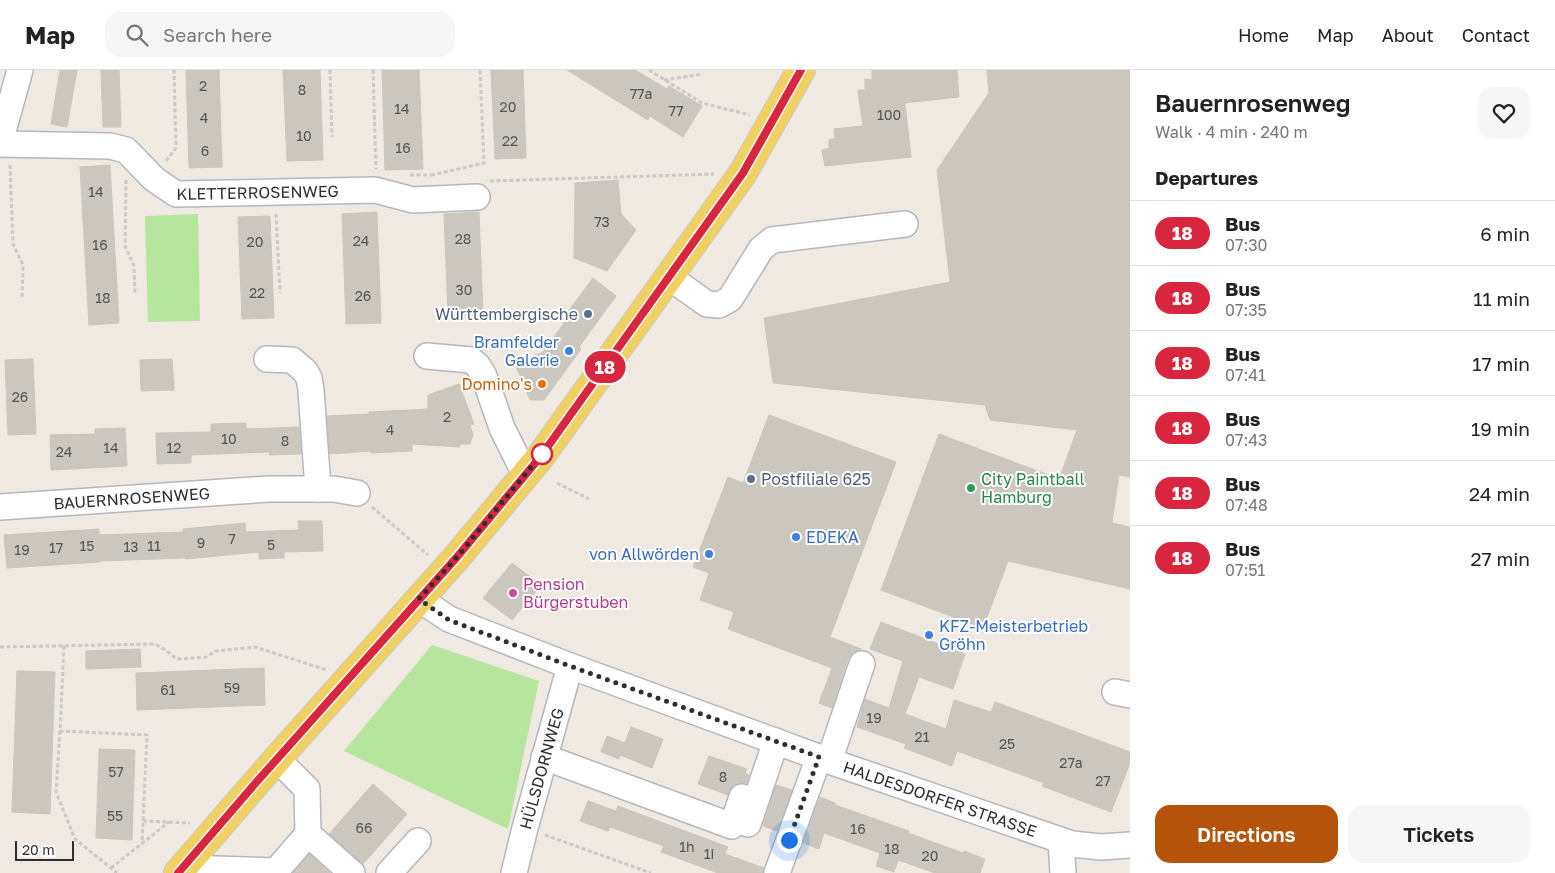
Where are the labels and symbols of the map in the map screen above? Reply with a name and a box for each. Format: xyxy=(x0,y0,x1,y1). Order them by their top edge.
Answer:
house number: 2 xyxy=(199,77,207,94)
house number: 8 xyxy=(298,81,306,98)
house number: 77a xyxy=(630,85,652,102)
house number: 20 xyxy=(500,98,516,115)
house number: 14 xyxy=(394,100,410,117)
house number: 77 xyxy=(669,102,683,119)
house number: 100 xyxy=(877,106,901,123)
house number: 4 xyxy=(200,109,208,126)
house number: 10 xyxy=(296,127,312,144)
house number: 22 xyxy=(502,132,518,149)
house number: 16 xyxy=(395,139,411,156)
house number: 6 xyxy=(201,142,209,159)
street label: KLETTERROSENWEG xyxy=(176,181,339,204)
house number: 14 xyxy=(88,183,104,200)
house number: 73 xyxy=(594,213,610,230)
house number: 28 xyxy=(455,230,471,247)
house number: 24 xyxy=(353,232,369,249)
house number: 20 xyxy=(247,233,263,250)
house number: 16 xyxy=(92,236,108,253)
house number: 30 xyxy=(456,281,472,298)
house number: 22 xyxy=(249,284,265,301)
house number: 26 xyxy=(355,287,371,304)
house number: 18 xyxy=(95,289,111,306)
place label: Württembergische xyxy=(435,304,578,324)
marker: Württembergische xyxy=(582,308,594,320)
place label: Bramfelder Galerie xyxy=(474,332,559,370)
marker: Bramfelder Galerie xyxy=(563,345,575,357)
line badge: 18 xyxy=(582,351,628,383)
place label: Domino's xyxy=(461,374,532,394)
marker: Domino's xyxy=(536,378,548,390)
house number: 26 xyxy=(12,388,28,405)
house number: 2 xyxy=(443,408,451,425)
house number: 4 xyxy=(386,421,394,438)
house number: 10 xyxy=(221,430,237,447)
house number: 8 xyxy=(281,432,289,449)
house number: 14 xyxy=(103,439,119,456)
house number: 12 xyxy=(167,439,181,456)
house number: 24 xyxy=(56,443,72,460)
unlabelled marker xyxy=(531,443,553,465)
place label: Postfiliale 625 xyxy=(761,469,871,489)
place label: City Paintball Hamburg xyxy=(981,469,1085,507)
marker: Postfiliale 625 xyxy=(745,473,757,485)
marker: City Paintball Hamburg xyxy=(965,482,977,494)
street label: BAUERNROSENWEG xyxy=(53,483,210,513)
place label: EDEKA xyxy=(806,527,859,547)
house number: 7 xyxy=(228,530,236,547)
marker: EDEKA xyxy=(790,531,802,543)
house number: 9 xyxy=(197,534,205,551)
house number: 5 xyxy=(267,536,275,553)
house number: 15 xyxy=(80,537,94,554)
house number: 11 xyxy=(147,537,161,554)
house number: 13 xyxy=(124,538,138,555)
house number: 17 xyxy=(49,539,63,556)
house number: 19 xyxy=(14,541,30,558)
place label: von Allwörden xyxy=(589,544,699,564)
marker: von Allwörden xyxy=(703,548,715,560)
place label: Pension Bürgerstuben xyxy=(523,574,628,612)
marker: Pension Bürgerstuben xyxy=(507,587,519,599)
place label: KFZ-Meisterbetrieb Gröhn xyxy=(939,616,1088,654)
marker: KFZ-Meisterbetrieb Gröhn xyxy=(923,629,935,641)
house number: 59 xyxy=(224,679,240,696)
house number: 61 xyxy=(160,681,176,698)
street label: HÜLSDORNWEG xyxy=(515,705,568,832)
house number: 19 xyxy=(866,709,882,726)
house number: 21 xyxy=(915,728,930,745)
house number: 25 xyxy=(999,735,1015,752)
house number: 27a xyxy=(1059,754,1083,771)
street label: HALDESDORFER STRASSE xyxy=(841,757,1039,841)
house number: 57 xyxy=(108,763,124,780)
house number: 8 xyxy=(719,768,727,785)
house number: 27 xyxy=(1095,772,1111,789)
house number: 55 xyxy=(107,807,123,824)
house number: 66 xyxy=(356,819,372,836)
house number: 16 xyxy=(850,820,866,837)
your location xyxy=(777,828,802,853)
scale bar xyxy=(15,838,74,861)
house number: 1h xyxy=(679,838,695,855)
house number: 18 xyxy=(884,840,900,857)
house number: 1i xyxy=(704,845,714,862)
house number: 20 xyxy=(922,847,938,864)

